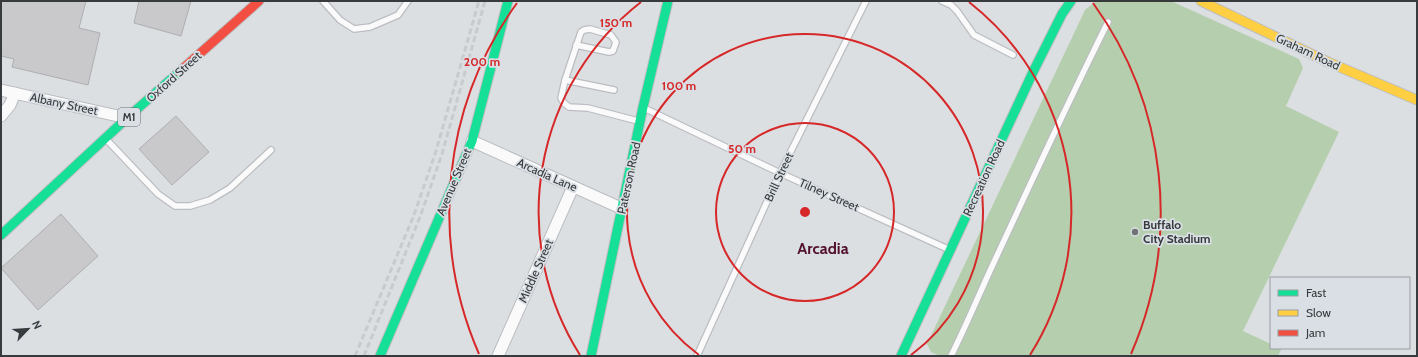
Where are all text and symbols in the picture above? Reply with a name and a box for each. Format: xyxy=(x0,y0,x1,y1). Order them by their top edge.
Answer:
text: 150 m xyxy=(600,15,632,30)
street label: Graham Road xyxy=(1274,30,1343,73)
street label: Oxford Street xyxy=(143,48,204,105)
text: 200 m xyxy=(464,54,500,69)
text: 100 m xyxy=(662,78,696,93)
street label: Albany Street xyxy=(29,89,99,118)
road number: M1 xyxy=(118,108,140,126)
street label: Recreation Road xyxy=(959,137,1008,218)
street label: Paterson Road xyxy=(614,140,643,215)
text: 50 m xyxy=(728,141,756,156)
street label: Avenue Street xyxy=(433,146,474,218)
street label: Brill Street xyxy=(761,150,796,204)
street label: Arcadia Lane xyxy=(515,155,580,195)
street label: Tilney Street xyxy=(797,175,862,214)
centre of rings xyxy=(798,205,812,219)
place label: Buffalo City Stadium xyxy=(1143,217,1210,246)
marker: Buffalo City Stadium xyxy=(1130,227,1140,237)
street label: Middle Street xyxy=(515,237,556,305)
district label: Arcadia xyxy=(797,239,849,258)
legend xyxy=(1270,277,1410,349)
text: Fast xyxy=(1306,285,1326,300)
text: Slow xyxy=(1306,305,1331,320)
north arrow xyxy=(8,309,48,349)
text: N xyxy=(29,318,45,331)
text: Jam xyxy=(1305,325,1325,340)

